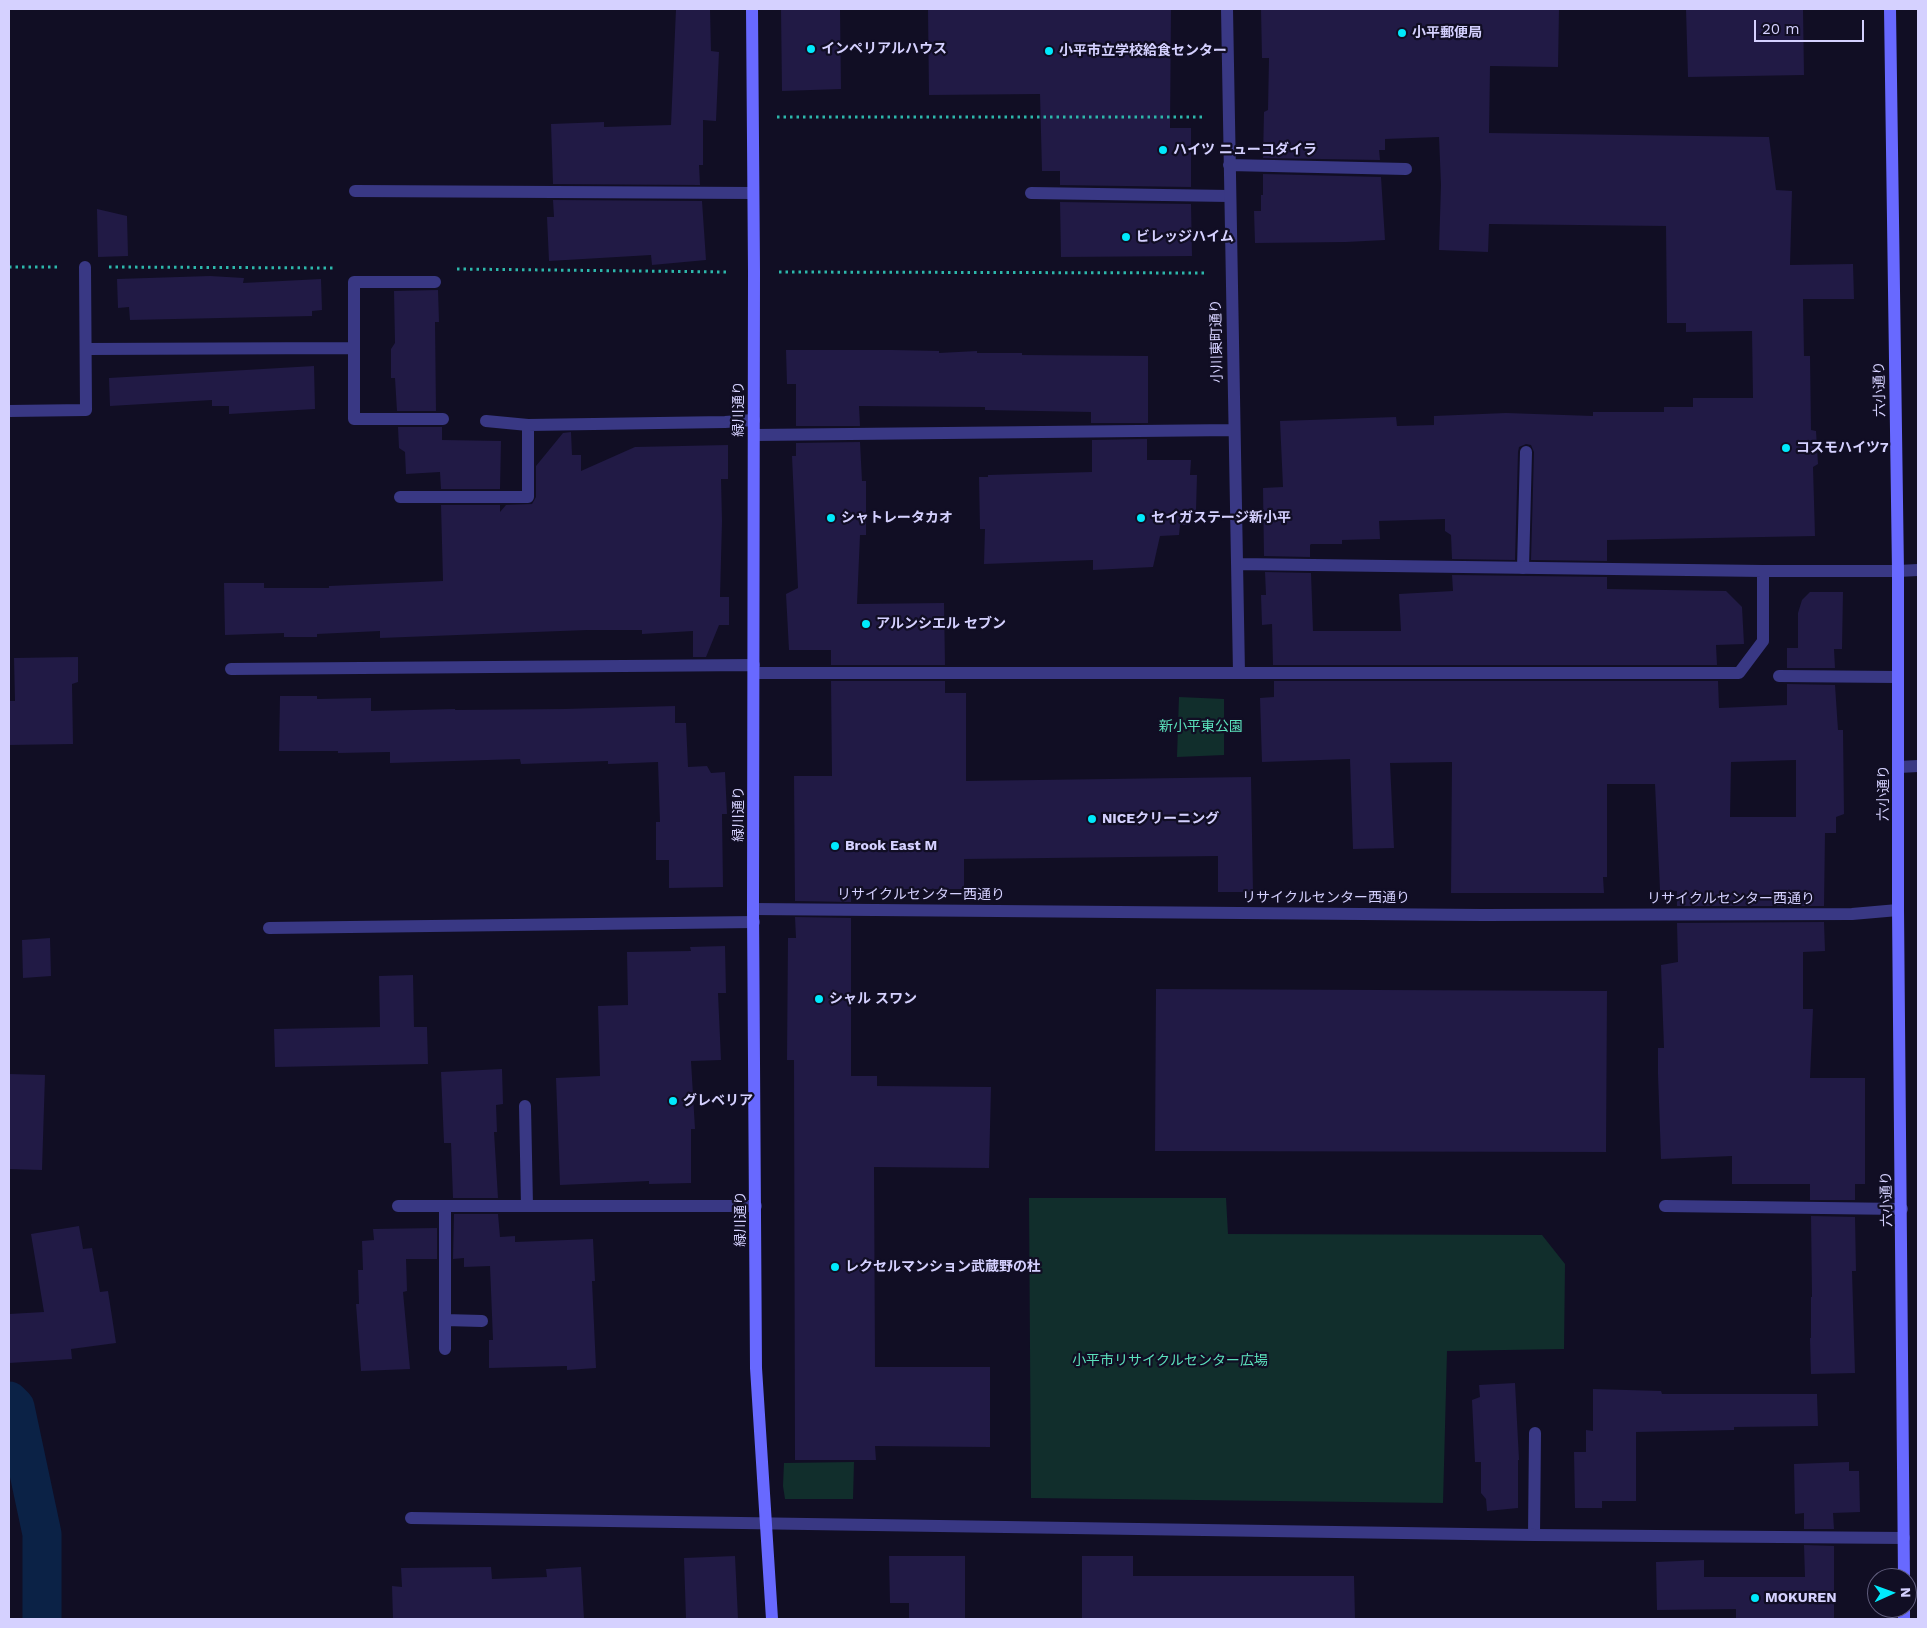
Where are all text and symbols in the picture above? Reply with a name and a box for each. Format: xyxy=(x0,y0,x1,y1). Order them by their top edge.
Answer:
scale bar xyxy=(1757,10,1867,42)
text: 20 m xyxy=(1762,20,1800,38)
place label: 小平郵便局 xyxy=(1412,25,1482,41)
marker: 小平郵便局 xyxy=(1396,27,1408,39)
place label: インペリアルハウス xyxy=(821,41,947,57)
marker: インペリアルハウス xyxy=(805,43,817,55)
place label: 小平市立学校給食センター xyxy=(1059,43,1227,59)
marker: 小平市立学校給食センター xyxy=(1043,45,1055,57)
place label: ハイツ ニューコダイラ xyxy=(1173,142,1317,158)
marker: ハイツ ニューコダイラ xyxy=(1157,144,1169,156)
place label: ビレッジハイム xyxy=(1136,229,1234,245)
marker: ビレッジハイム xyxy=(1120,231,1132,243)
street label: 小川東町通り xyxy=(1208,299,1226,383)
street label: 六小通り xyxy=(1871,361,1889,417)
street label: 緑川通り xyxy=(731,381,747,437)
place label: コスモハイツ7 xyxy=(1796,440,1889,456)
marker: コスモハイツ7 xyxy=(1780,442,1792,454)
place label: シャトレータカオ xyxy=(841,510,953,526)
place label: セイガステージ新小平 xyxy=(1151,510,1291,526)
marker: シャトレータカオ xyxy=(825,512,837,524)
marker: セイガステージ新小平 xyxy=(1135,512,1147,524)
place label: アルンシエル セブン xyxy=(876,616,1006,632)
marker: アルンシエル セブン xyxy=(860,618,872,630)
park label: 新小平東公園 xyxy=(1159,719,1243,735)
street label: 六小通り xyxy=(1876,765,1892,821)
street label: 緑川通り xyxy=(731,786,747,842)
place label: NICEクリーニング xyxy=(1102,811,1219,827)
marker: NICEクリーニング xyxy=(1086,813,1098,825)
place label: Brook East M xyxy=(845,838,937,854)
marker: Brook East M xyxy=(829,840,841,852)
street label: リサイクルセンター西通り xyxy=(837,887,1005,903)
street label: リサイクルセンター西通り xyxy=(1242,890,1410,906)
street label: リサイクルセンター西通り xyxy=(1647,891,1815,907)
place label: シャル スワン xyxy=(829,991,917,1007)
marker: シャル スワン xyxy=(813,993,825,1005)
place label: グレベリア xyxy=(683,1093,753,1109)
marker: グレベリア xyxy=(667,1095,679,1107)
street label: 六小通り xyxy=(1878,1171,1896,1227)
street label: 緑川通り xyxy=(733,1191,749,1247)
place label: レクセルマンション武蔵野の杜 xyxy=(845,1259,1041,1275)
marker: レクセルマンション武蔵野の杜 xyxy=(829,1261,841,1273)
park label: 小平市リサイクルセンター広場 xyxy=(1072,1353,1268,1369)
north arrow xyxy=(1867,1568,1917,1618)
text: N xyxy=(1898,1587,1914,1598)
place label: MOKUREN xyxy=(1765,1590,1837,1606)
marker: MOKUREN xyxy=(1749,1592,1761,1604)

